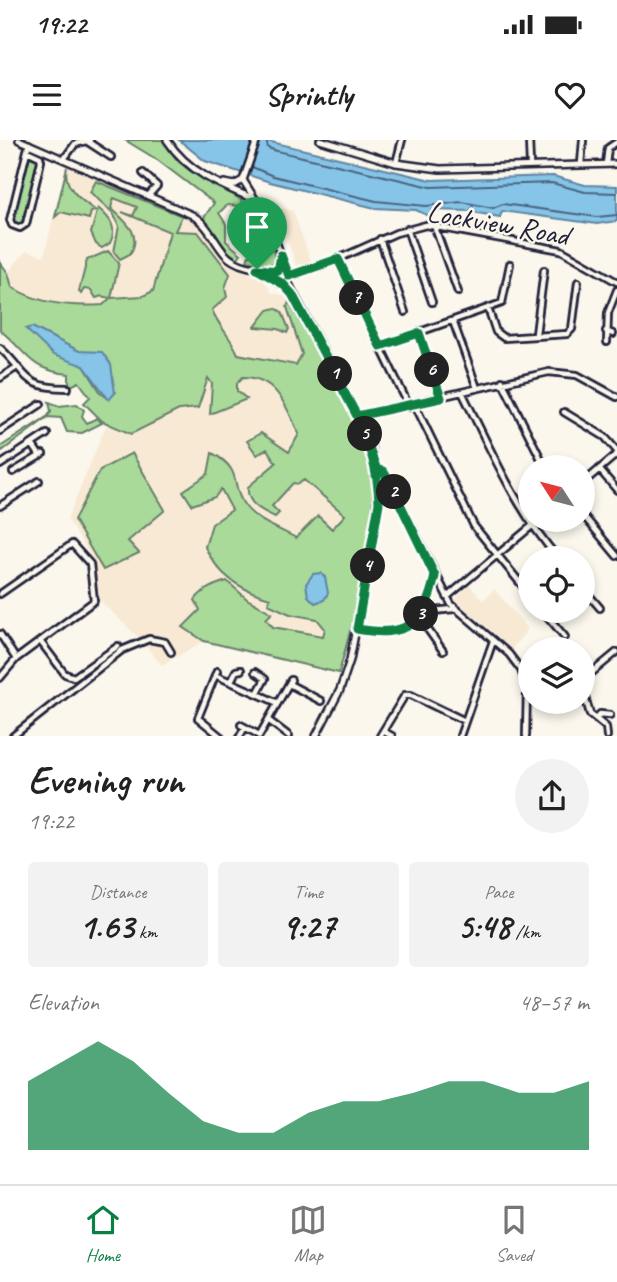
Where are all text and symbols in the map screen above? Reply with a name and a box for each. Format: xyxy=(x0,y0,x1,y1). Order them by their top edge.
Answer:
text: 19:22 xyxy=(35,8,87,41)
text: Sprintly xyxy=(265,74,352,115)
icon: menu xyxy=(28,76,66,114)
icon: heart xyxy=(551,76,589,114)
street label: Lockview Road xyxy=(424,192,576,255)
pin xyxy=(227,197,287,269)
icon: arrive xyxy=(238,208,276,246)
pin: 7 xyxy=(340,280,374,316)
text: 7 xyxy=(352,285,361,309)
pin: 6 xyxy=(414,352,450,387)
pin: 1 xyxy=(318,356,352,392)
text: 6 xyxy=(427,357,436,381)
text: 1 xyxy=(330,361,339,385)
pin: 5 xyxy=(348,416,382,452)
text: 5 xyxy=(360,421,369,445)
north arrow xyxy=(518,455,595,532)
map controls xyxy=(518,455,595,714)
pin: 2 xyxy=(376,474,412,510)
text: 2 xyxy=(389,479,398,503)
button: locate xyxy=(518,546,595,623)
pin: 4 xyxy=(350,548,386,584)
text: 4 xyxy=(363,553,372,577)
pin: 3 xyxy=(404,596,438,631)
text: 3 xyxy=(416,601,425,625)
button: layers xyxy=(518,637,595,714)
text: Evening run xyxy=(28,757,184,804)
button: share xyxy=(515,759,589,833)
text: 19:22 xyxy=(28,807,74,836)
text: Distance xyxy=(90,880,147,904)
text: Time xyxy=(294,880,323,904)
text: Pace xyxy=(484,880,513,904)
text: 1.63 xyxy=(79,904,134,949)
text: 9:27 xyxy=(282,904,335,949)
text: 5:48 xyxy=(457,904,511,949)
text: km xyxy=(134,920,157,944)
text: /km xyxy=(511,920,540,944)
text: Elevation xyxy=(28,988,99,1017)
text: 48–57 m xyxy=(519,988,589,1017)
tab: Home xyxy=(84,1201,122,1267)
tab: Map xyxy=(289,1201,327,1267)
tab: Saved xyxy=(495,1201,533,1267)

